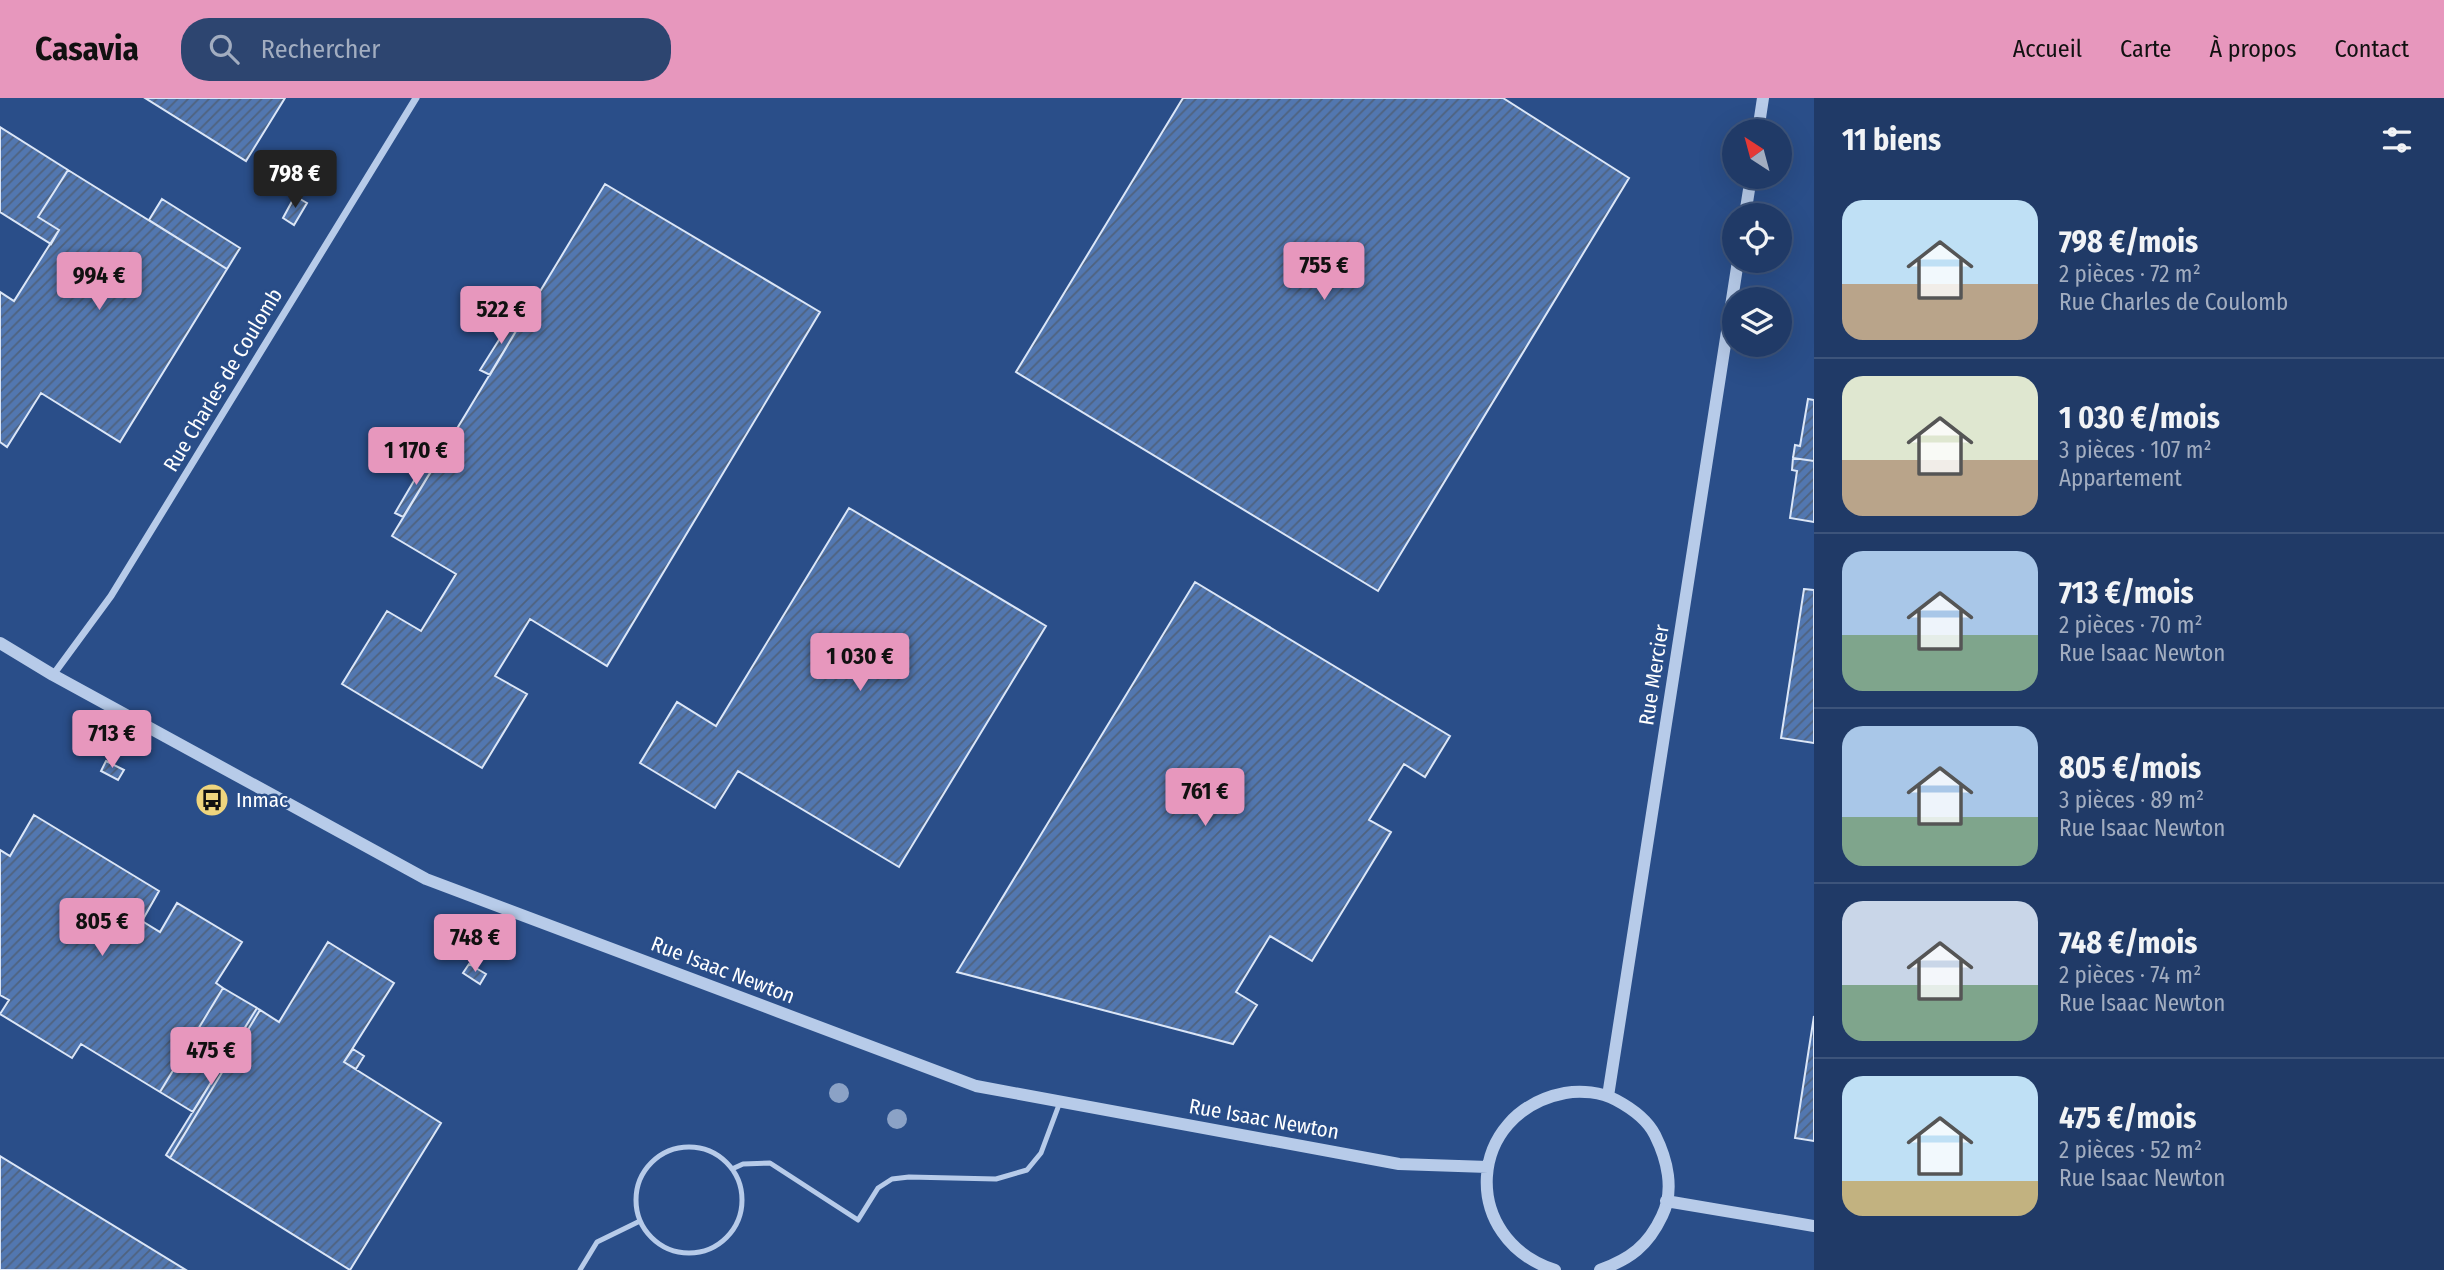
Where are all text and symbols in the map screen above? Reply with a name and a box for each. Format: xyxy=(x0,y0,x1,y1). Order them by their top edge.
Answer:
search box xyxy=(181,18,671,81)
text: Casavia xyxy=(35,29,139,69)
icon: search xyxy=(205,30,243,68)
text: Rechercher xyxy=(261,34,380,65)
text: Accueil xyxy=(2013,35,2082,63)
text: Carte xyxy=(2120,35,2171,63)
text: À propos xyxy=(2209,35,2296,63)
text: Contact xyxy=(2334,35,2409,63)
north arrow xyxy=(1722,119,1792,189)
map controls xyxy=(1722,119,1792,357)
icon: filters xyxy=(2378,121,2416,159)
text: 11 biens xyxy=(1842,122,1941,158)
pin: 798 € xyxy=(246,150,344,210)
text: 798 € xyxy=(270,159,320,187)
button: locate xyxy=(1722,203,1792,273)
text: 798 €/mois xyxy=(2059,224,2198,260)
icon: home xyxy=(1898,228,1982,312)
pin: 755 € xyxy=(1275,242,1373,302)
text: 755 € xyxy=(1299,251,1349,279)
pin: 994 € xyxy=(50,252,148,312)
text: 2 pièces · 72 m² xyxy=(2059,260,2201,288)
text: 994 € xyxy=(73,261,125,289)
street label: Rue Charles de Coulomb xyxy=(158,284,288,476)
pin: 522 € xyxy=(452,286,550,346)
button: layers xyxy=(1722,287,1792,357)
text: Rue Charles de Coulomb xyxy=(2059,288,2288,316)
text: 522 € xyxy=(476,295,526,323)
text: 1 030 €/mois xyxy=(2059,400,2220,436)
icon: home xyxy=(1898,404,1982,488)
pin: 1 170 € xyxy=(351,428,481,487)
text: 1 170 € xyxy=(384,436,448,464)
text: 3 pièces · 107 m² xyxy=(2059,436,2212,464)
text: Appartement xyxy=(2059,464,2182,492)
text: 713 €/mois xyxy=(2059,575,2194,611)
icon: home xyxy=(1898,579,1982,663)
text: 2 pièces · 70 m² xyxy=(2059,611,2203,639)
street label: Rue Mercier xyxy=(1633,622,1675,727)
pin: 1 030 € xyxy=(795,634,925,693)
text: Rue Isaac Newton xyxy=(2059,639,2225,667)
text: 1 030 € xyxy=(826,642,894,670)
pin: 713 € xyxy=(63,710,161,770)
text: 713 € xyxy=(88,719,136,747)
text: 805 €/mois xyxy=(2059,750,2201,786)
icon: home xyxy=(1898,754,1982,838)
pin: 761 € xyxy=(1156,768,1254,828)
text: 761 € xyxy=(1181,777,1229,805)
bus stop icon: Inmac xyxy=(193,781,231,819)
text: 3 pièces · 89 m² xyxy=(2059,786,2204,814)
place label: Inmac xyxy=(236,787,288,813)
text: Rue Isaac Newton xyxy=(2059,814,2225,842)
pin: 805 € xyxy=(53,898,151,958)
text: 805 € xyxy=(75,907,129,935)
pin: 748 € xyxy=(426,914,524,974)
text: 748 € xyxy=(450,923,500,951)
text: 748 €/mois xyxy=(2059,925,2197,961)
icon: home xyxy=(1898,929,1982,1013)
street label: Rue Isaac Newton xyxy=(647,931,799,1009)
text: 2 pièces · 74 m² xyxy=(2059,961,2201,989)
text: Rue Isaac Newton xyxy=(2059,989,2225,1017)
pin: 475 € xyxy=(162,1028,260,1087)
text: 475 € xyxy=(186,1036,236,1064)
street label: Rue Isaac Newton xyxy=(1187,1093,1341,1145)
text: 475 €/mois xyxy=(2059,1100,2196,1136)
icon: home xyxy=(1898,1104,1982,1188)
text: 2 pièces · 52 m² xyxy=(2059,1136,2202,1164)
text: Rue Isaac Newton xyxy=(2059,1164,2225,1192)

